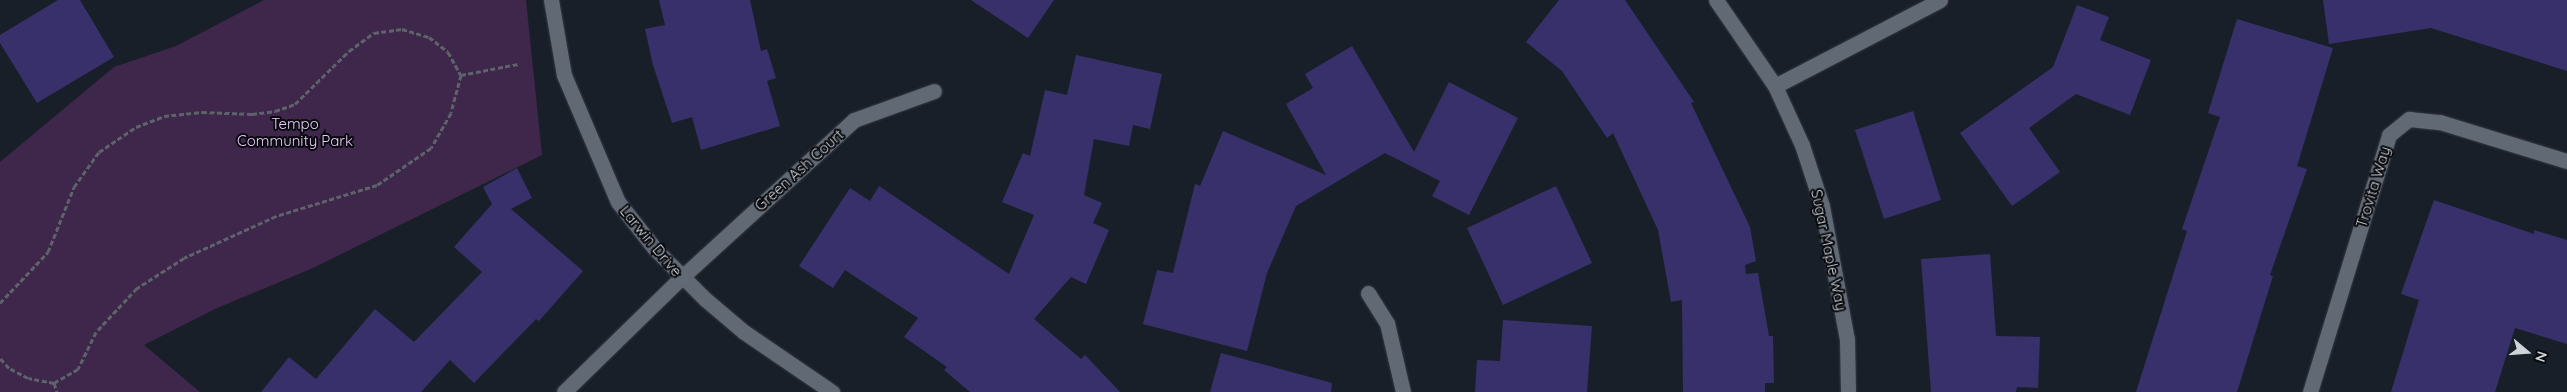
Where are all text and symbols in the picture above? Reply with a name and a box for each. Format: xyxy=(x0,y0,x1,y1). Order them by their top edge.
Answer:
park label: Tempo Community Park xyxy=(237,114,353,149)
street label: Green Ash Court xyxy=(751,125,847,215)
street label: Trovita Way xyxy=(2352,144,2394,230)
street label: Sugar Maple Way xyxy=(1807,188,1851,312)
street label: Larwin Drive xyxy=(616,202,686,280)
north arrow xyxy=(2502,327,2552,377)
text: N xyxy=(2531,349,2551,364)

